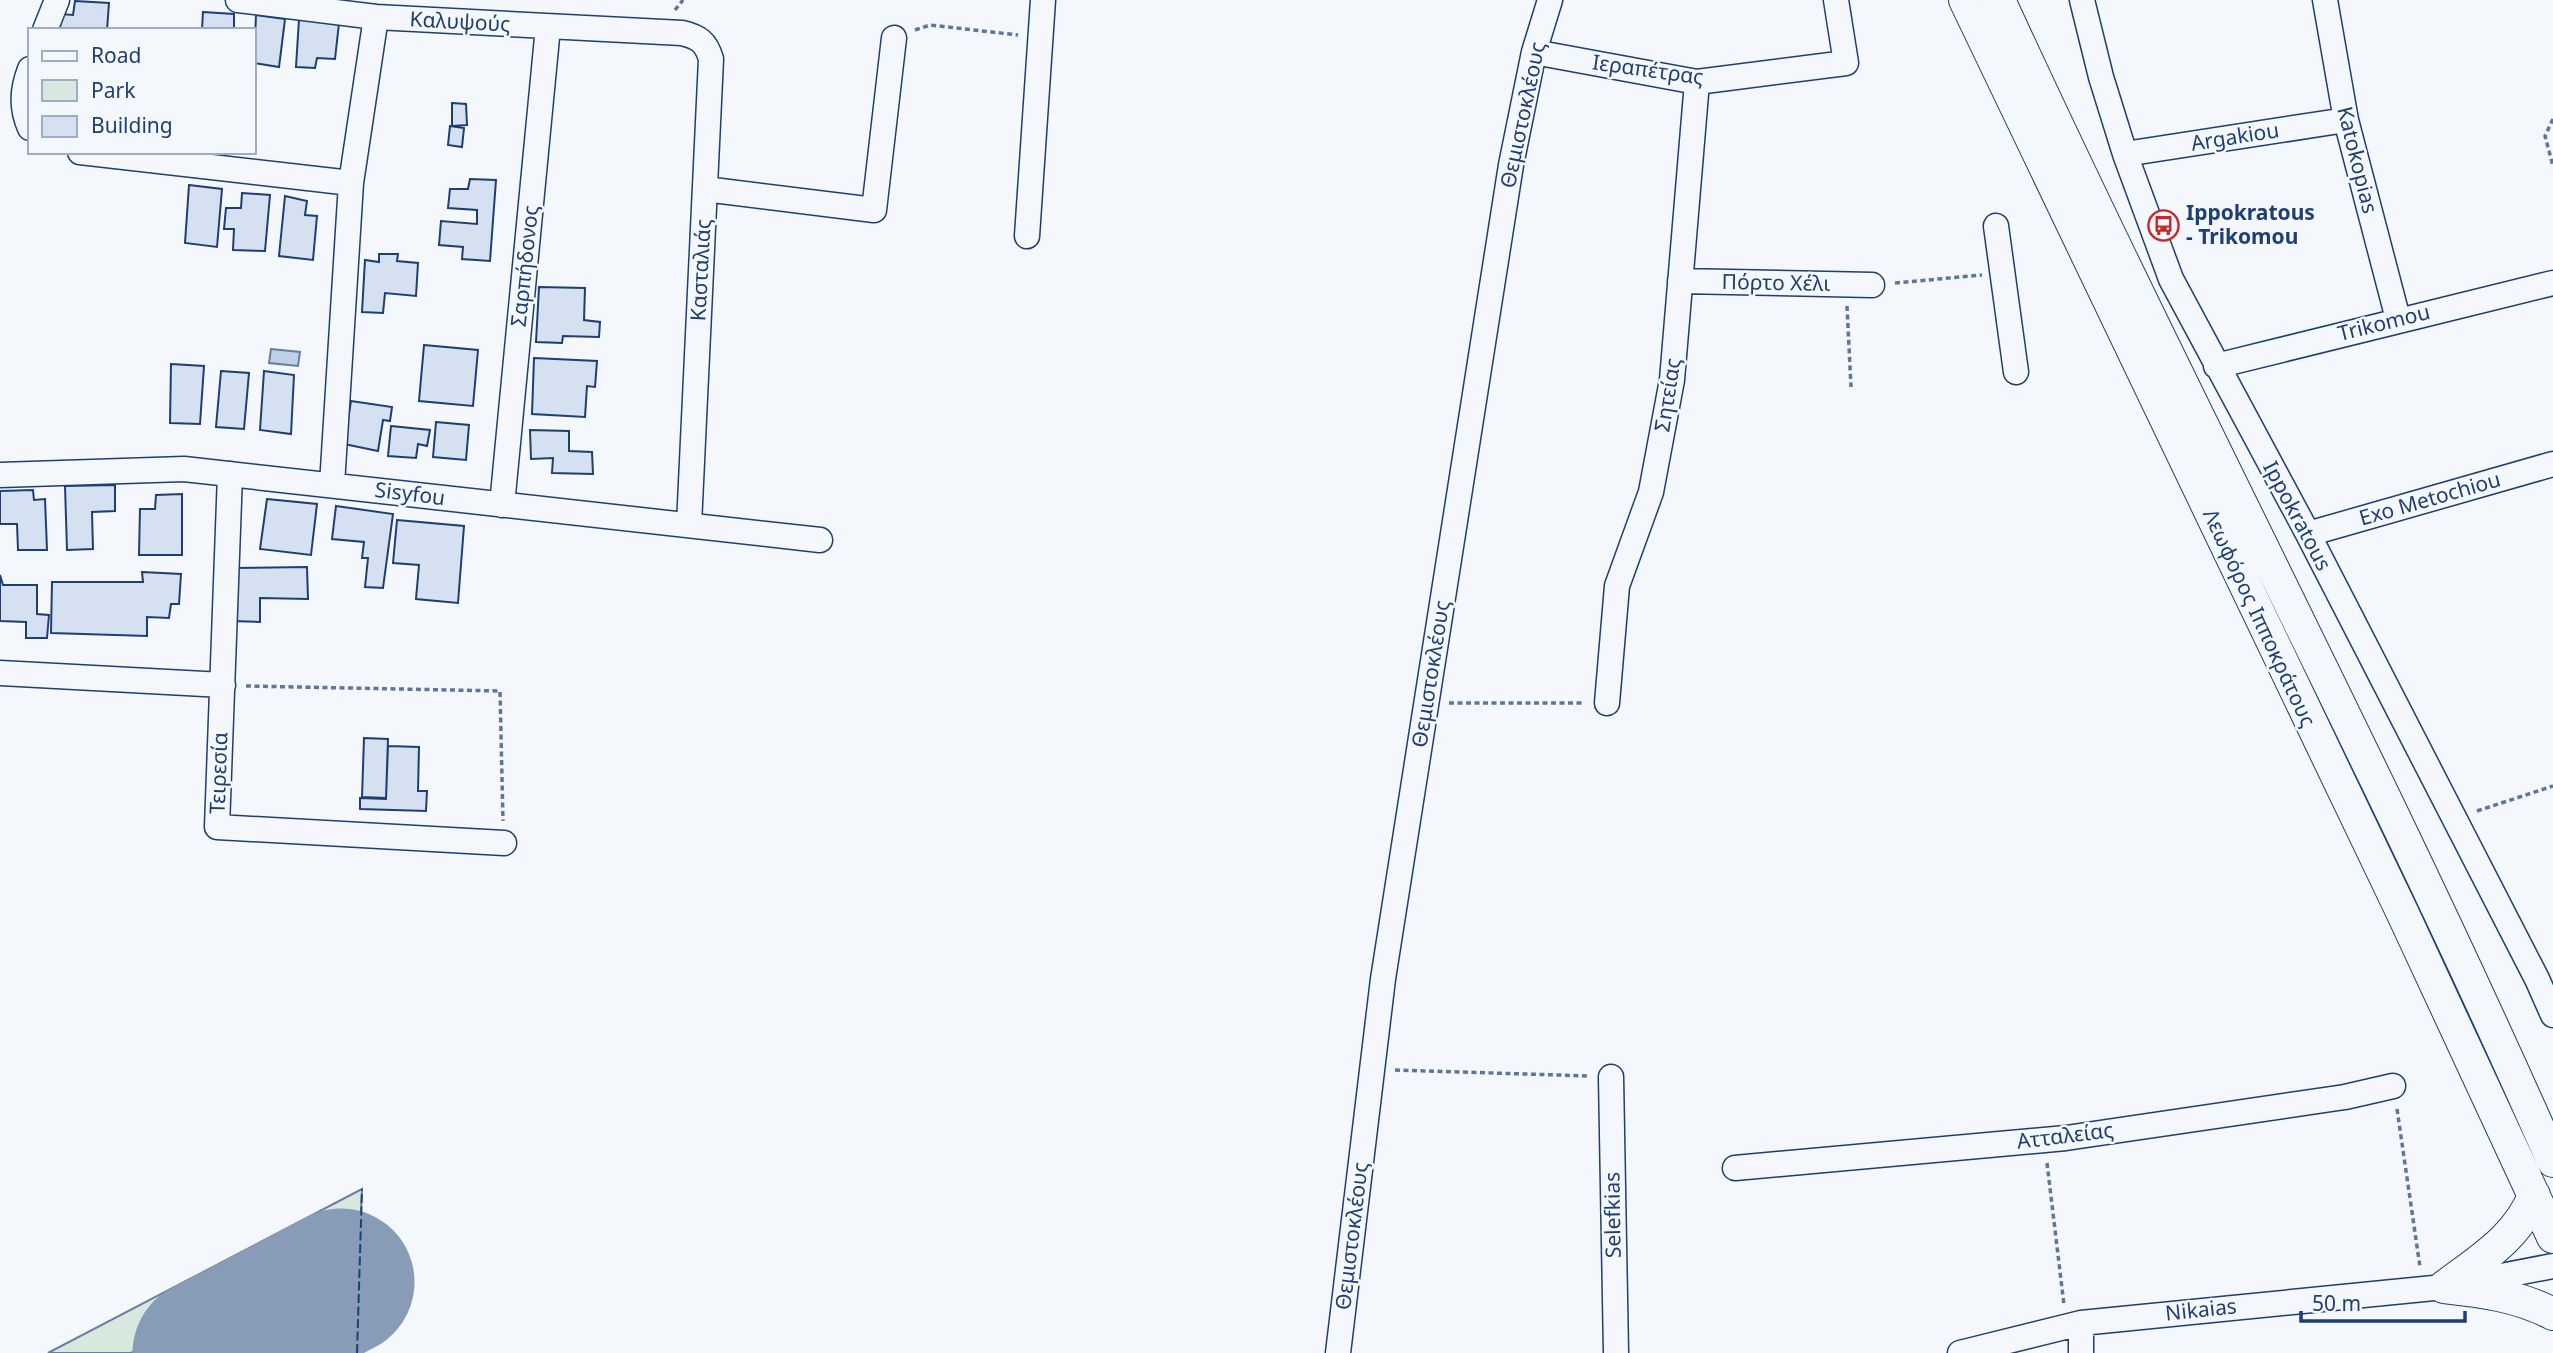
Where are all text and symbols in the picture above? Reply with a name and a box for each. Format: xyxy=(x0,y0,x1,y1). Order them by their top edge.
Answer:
street label: Καλυψούς xyxy=(409,4,511,38)
legend xyxy=(28,28,256,154)
street label: Θεμιστοκλέους xyxy=(1493,39,1551,190)
text: Road xyxy=(91,41,141,69)
street label: Ιεραπέτρας xyxy=(1591,47,1706,91)
text: Park xyxy=(91,76,136,104)
street label: Katokopias xyxy=(2331,103,2385,216)
text: Building xyxy=(91,111,173,139)
street label: Argakiou xyxy=(2189,115,2281,157)
place label: Ippokratous - Trikomou xyxy=(2186,198,2315,250)
street label: Σαρπήδονος xyxy=(504,204,544,328)
bus stop icon: Ippokratous - Trikomou xyxy=(2146,208,2180,242)
street label: Κασταλιάς xyxy=(683,218,717,322)
street label: Πόρτο Χέλι xyxy=(1722,267,1831,297)
street label: Trikomou xyxy=(2335,297,2433,347)
street label: Σητείας xyxy=(1647,356,1687,434)
street label: Ippokratous xyxy=(2257,456,2338,575)
street label: Exo Metochiou xyxy=(2356,464,2504,532)
street label: Sisyfou xyxy=(373,475,447,511)
street label: Λεωφόρος Ιπποκράτους xyxy=(2197,504,2323,731)
street label: Θεμιστοκλέους xyxy=(1405,598,1455,749)
street label: Τειρεσία xyxy=(203,732,233,814)
street label: Ατταλείας xyxy=(2015,1115,2115,1155)
street label: Θεμιστοκλέους xyxy=(1328,1160,1374,1311)
street label: Selefkias xyxy=(1597,1172,1627,1258)
scale bar xyxy=(2301,1280,2466,1324)
text: 50 m xyxy=(2312,1289,2361,1317)
street label: Nikaias xyxy=(2164,1291,2238,1327)

